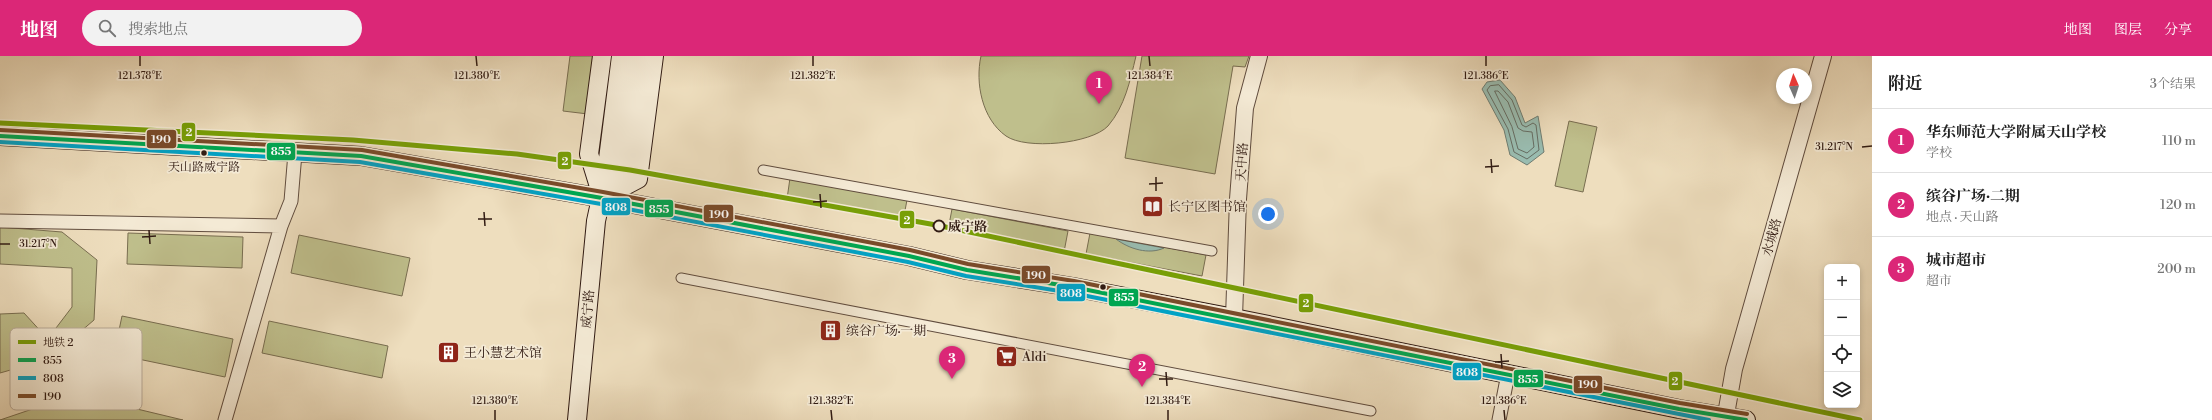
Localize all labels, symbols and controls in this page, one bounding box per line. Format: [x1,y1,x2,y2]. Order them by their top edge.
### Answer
search box [82,10,362,46]
icon: search [96,17,118,39]
text: 地图 [20,18,58,42]
text: 搜索地点 [128,20,188,39]
text: 地图 [2064,21,2092,39]
text: 图层 [2114,21,2142,39]
text: 分享 [2164,21,2192,39]
north arrow [1776,68,1812,104]
text: 121.378°E [118,70,162,82]
text: 121.380°E [454,70,500,82]
text: 121.382°E [791,70,836,82]
text: 121.384°E [1127,70,1173,82]
text: 121.386°E [1463,70,1509,82]
pin: 1 [1086,71,1112,104]
text: 附近 [1888,73,1922,95]
text: 3个结果 [2150,76,2196,92]
line badge: 2 [181,122,196,142]
text: 华东师范大学附属天山学校 [1926,123,2106,142]
text: 2 [186,126,193,140]
line badge: 190 [146,129,177,149]
text: 190 [151,133,171,147]
text: 1 [1898,133,1904,149]
text: 110 m [2162,133,2196,149]
text: 31.217°N [1815,141,1853,153]
line badge: 855 [266,142,296,161]
street label: 天中路 [1233,142,1251,182]
text: 855 [271,145,291,159]
text: 学校 [1926,145,1952,161]
marker: 天山路威宁路 [199,148,209,158]
line badge: 2 [557,151,572,170]
text: 2 [562,155,569,169]
place label: 天山路威宁路 [168,160,240,175]
text: 缤谷广场·二期 [1926,187,2020,206]
library icon: 长宁区图书馆 [1140,193,1166,219]
line badge: 808 [601,197,631,216]
text: 2 [1897,197,1905,213]
text: 120 m [2160,197,2196,213]
line badge: 855 [644,199,674,218]
place label: 长宁区图书馆 [1168,199,1246,215]
text: 808 [605,201,627,215]
text: 855 [649,203,669,217]
line badge: 190 [703,204,734,223]
your location [1258,204,1278,224]
text: 190 [709,208,729,222]
text: 地点 · 天山路 [1926,209,1999,225]
line badge: 2 [899,210,915,229]
text: 2 [904,214,911,228]
street label: 水城路 [1759,216,1785,258]
marker: 威宁路 [932,219,946,233]
place label: 威宁路 [948,219,987,235]
text: 31.217°N [19,238,57,250]
text: 城市超市 [1926,251,1986,270]
text: 3 [1897,261,1905,277]
text: 200 m [2157,261,2196,277]
map controls [1824,264,1860,408]
button: + [1824,264,1860,300]
line badge: 190 [1021,265,1051,284]
text: 190 [1026,269,1046,283]
text: 超市 [1926,273,1952,289]
unlabelled marker [1098,282,1108,292]
line badge: 808 [1056,283,1086,302]
text: 808 [1060,287,1082,301]
line badge: 855 [1108,288,1139,307]
street label: 威宁路 [578,289,598,329]
text: 855 [1114,291,1134,305]
line badge: 2 [1298,293,1314,313]
text: 2 [1303,297,1310,311]
button: − [1824,300,1860,336]
building icon: 缤谷广场·一期 [818,317,844,343]
place label: 缤谷广场·一期 [846,323,926,339]
legend [10,328,142,410]
text: 地铁 2 [43,336,74,350]
button: locate [1824,336,1860,372]
building icon: 王小慧艺术馆 [436,339,462,365]
supermarket icon: Aldi [994,343,1020,369]
place label: 王小慧艺术馆 [464,345,542,361]
pin: 3 [939,346,965,379]
place label: Aldi [1021,349,1046,365]
text: 855 [43,354,62,368]
pin: 2 [1129,354,1155,387]
line badge: 808 [1452,362,1482,381]
text: 808 [1456,366,1478,380]
line badge: 855 [1513,369,1544,388]
line badge: 2 [1668,371,1683,391]
text: 808 [43,372,64,386]
button: layers [1824,372,1860,408]
text: 855 [1518,373,1538,387]
line badge: 190 [1573,375,1603,394]
text: 2 [1672,375,1679,389]
text: 190 [1578,378,1598,392]
text: 190 [43,390,61,404]
text: 121.380°E [472,395,518,407]
text: 121.382°E [809,395,854,407]
text: 121.384°E [1145,395,1191,407]
text: 121.386°E [1481,395,1527,407]

